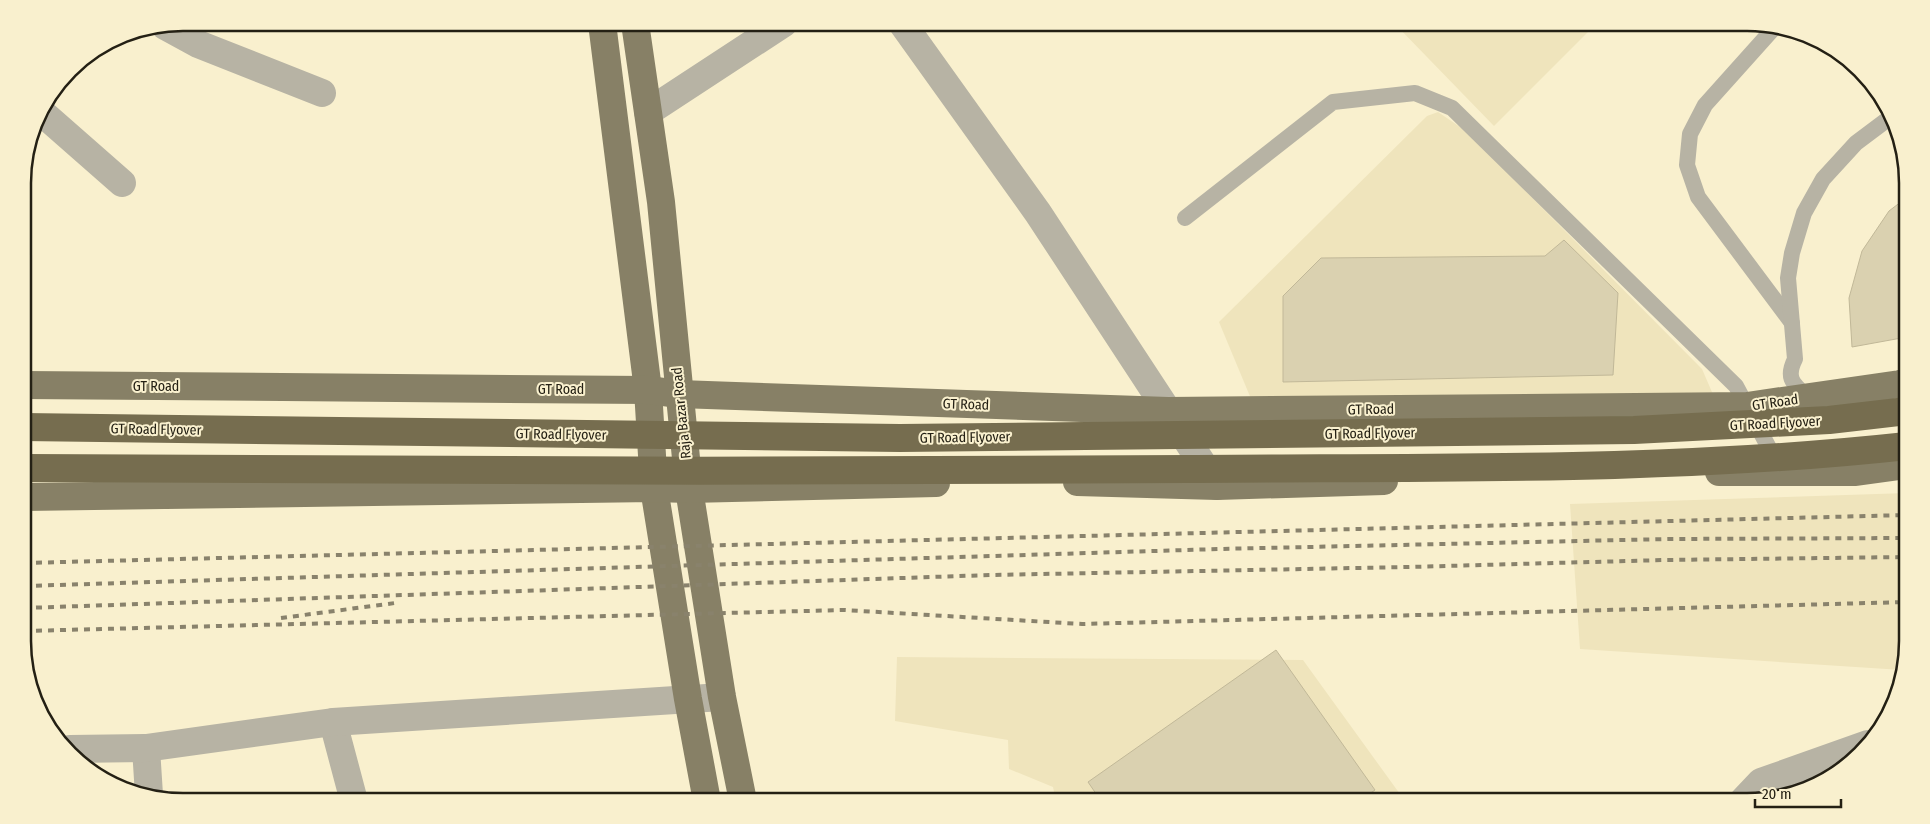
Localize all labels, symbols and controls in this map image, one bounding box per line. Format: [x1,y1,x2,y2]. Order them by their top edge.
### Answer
street label: Raja Bazar Road [668,366,695,459]
street label: GT Road [133,378,179,395]
street label: GT Road [538,381,584,398]
street label: GT Road [1751,391,1799,414]
street label: GT Road [942,395,990,414]
street label: GT Road [1348,401,1394,418]
street label: GT Road Flyover [1729,413,1821,434]
street label: GT Road Flyover [110,420,202,439]
street label: GT Road Flyover [1324,424,1416,443]
street label: GT Road Flyover [515,425,607,444]
street label: GT Road Flyover [919,428,1011,447]
scale bar [1755,776,1841,808]
text: 20 m [1762,785,1792,803]

